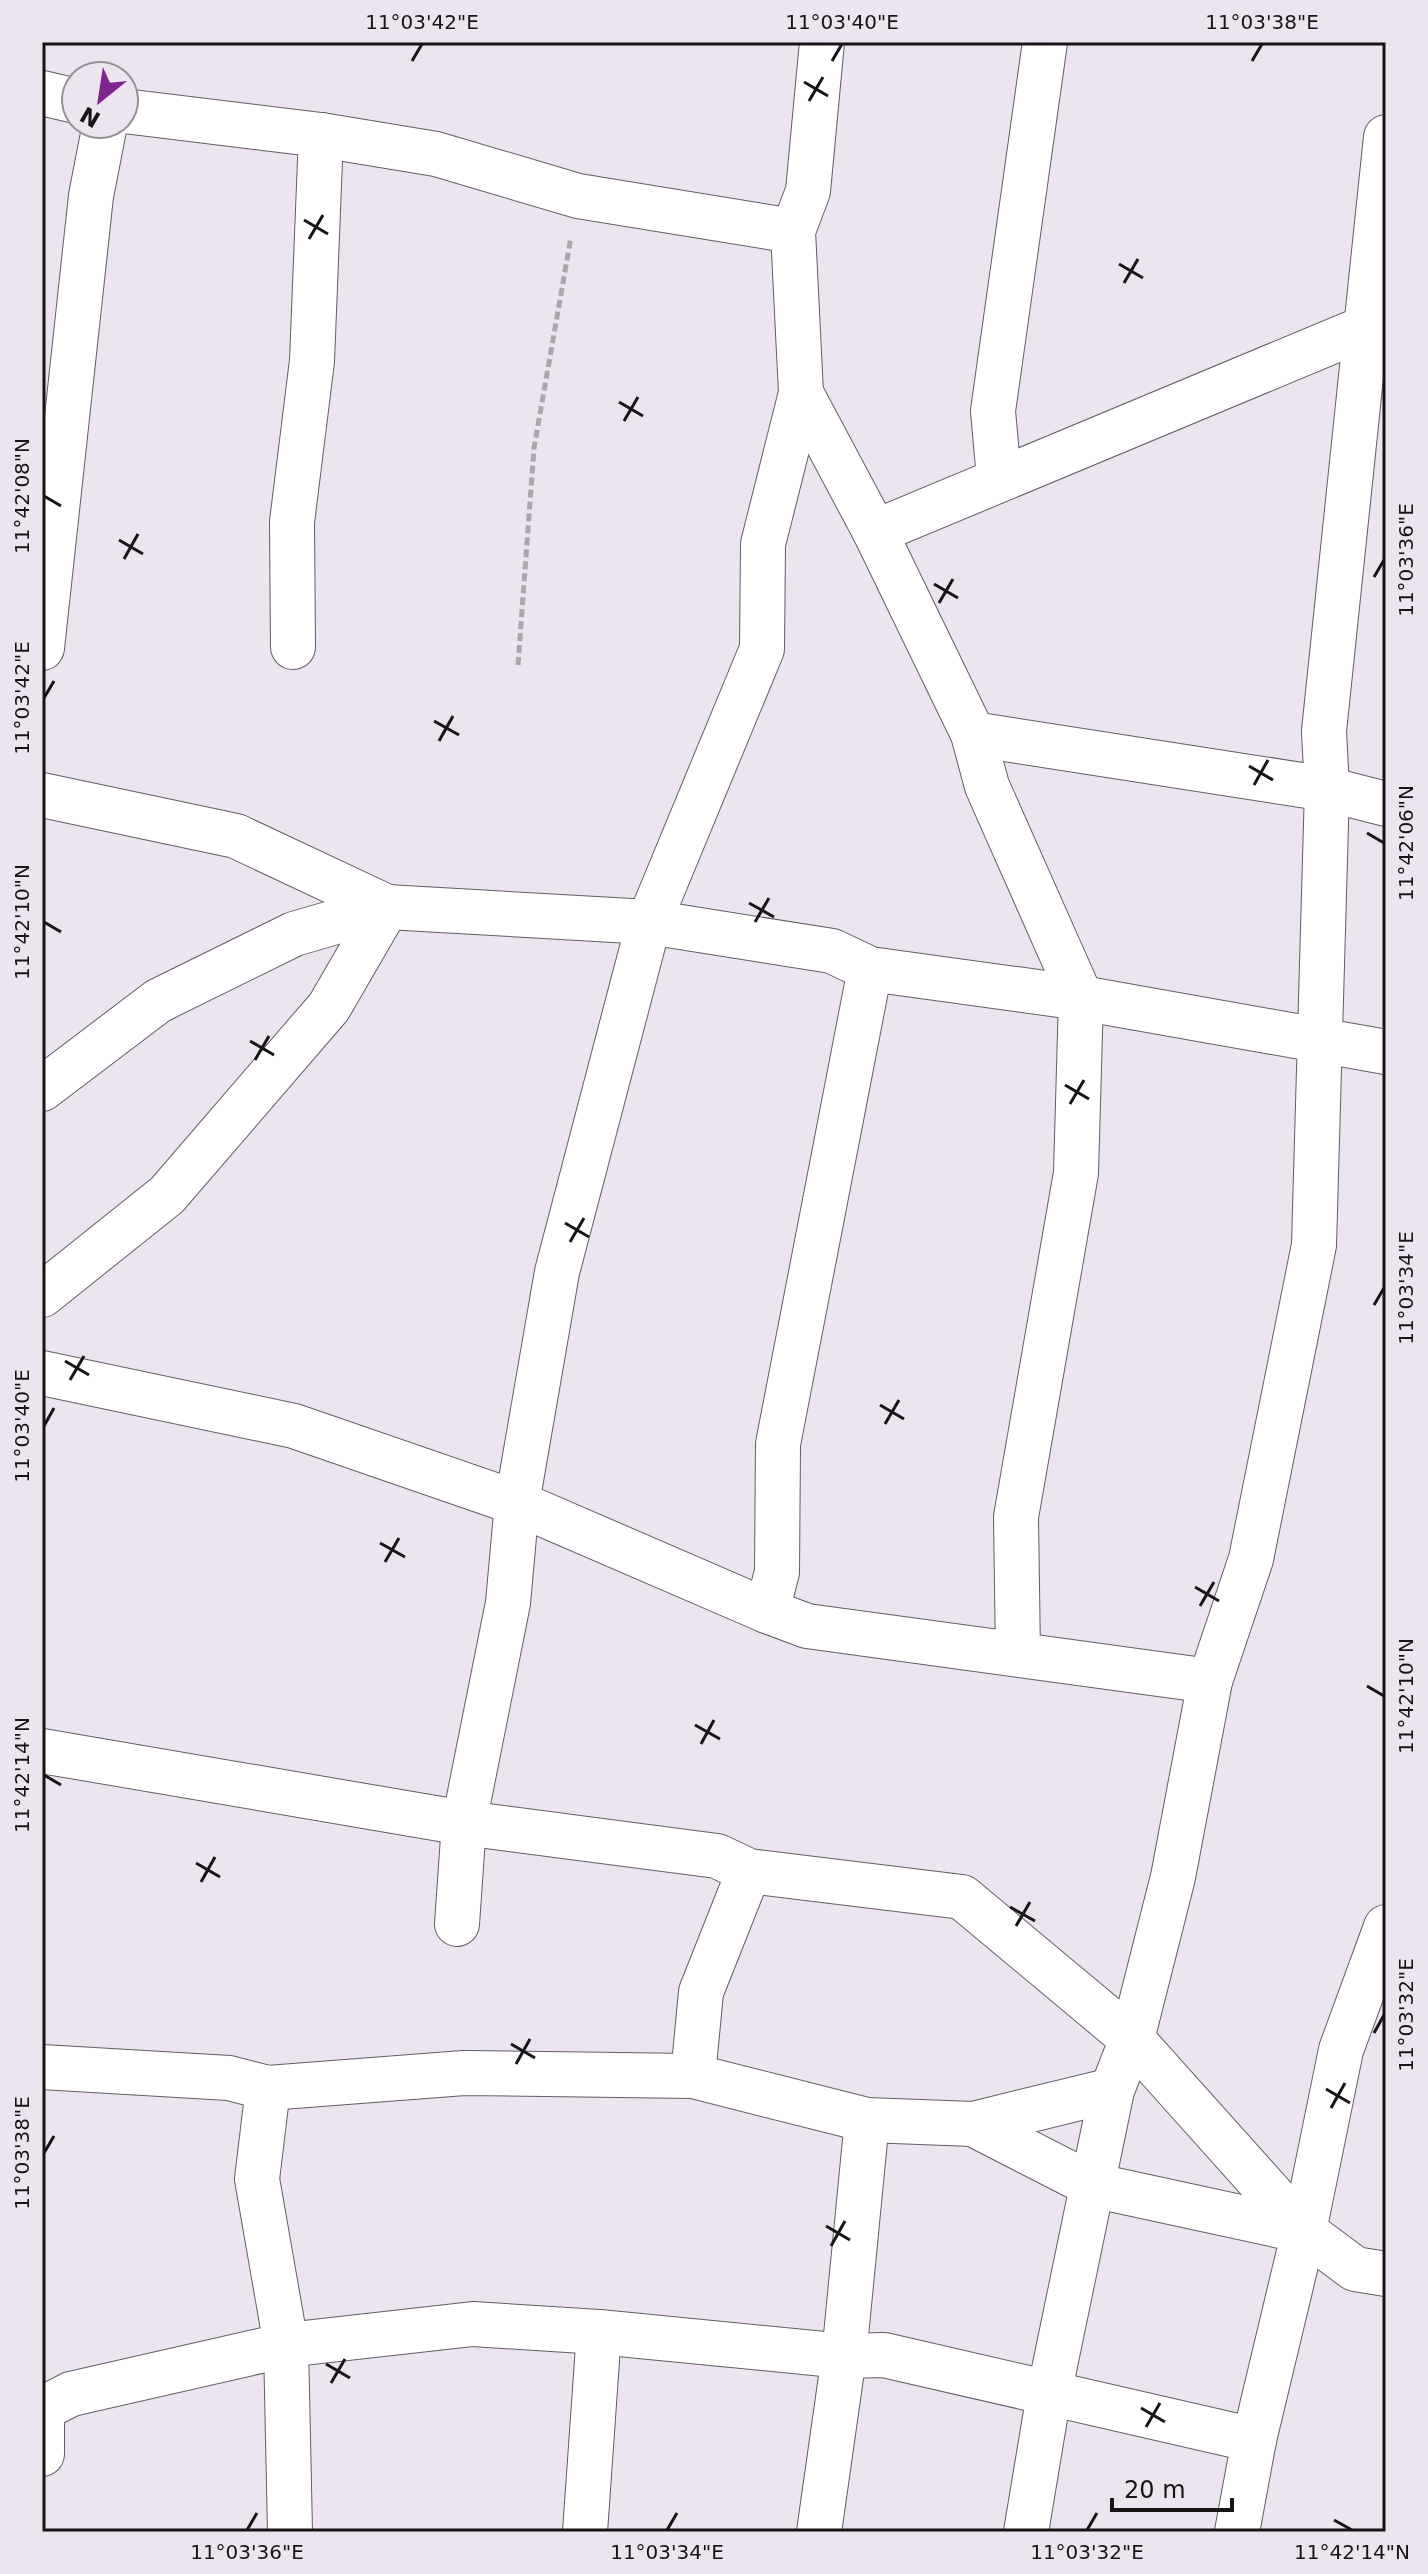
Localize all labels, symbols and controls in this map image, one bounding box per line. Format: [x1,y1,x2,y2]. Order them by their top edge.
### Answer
text: 11°03'42"E [365,10,479,34]
text: 11°03'40"E [785,10,899,34]
text: 11°03'38"E [1205,10,1319,34]
north arrow [60,60,140,140]
text: N [76,101,104,132]
text: 11°42'08"N [10,438,34,554]
text: 11°03'36"E [1394,503,1418,617]
text: 11°03'42"E [10,641,34,755]
text: 11°42'06"N [1394,785,1418,901]
text: 11°42'10"N [10,864,34,980]
text: 11°03'34"E [1394,1231,1418,1345]
text: 11°03'40"E [10,1369,34,1483]
text: 11°42'10"N [1394,1638,1418,1754]
text: 11°42'14"N [10,1717,34,1833]
text: 11°03'32"E [1394,1958,1418,2072]
text: 11°03'38"E [10,2096,34,2210]
scale bar [1112,2462,1232,2512]
text: 20 m [1124,2476,1186,2504]
text: 11°03'36"E [190,2540,304,2564]
text: 11°03'34"E [610,2540,724,2564]
text: 11°03'32"E [1030,2540,1144,2564]
text: 11°42'14"N [1294,2540,1410,2564]

